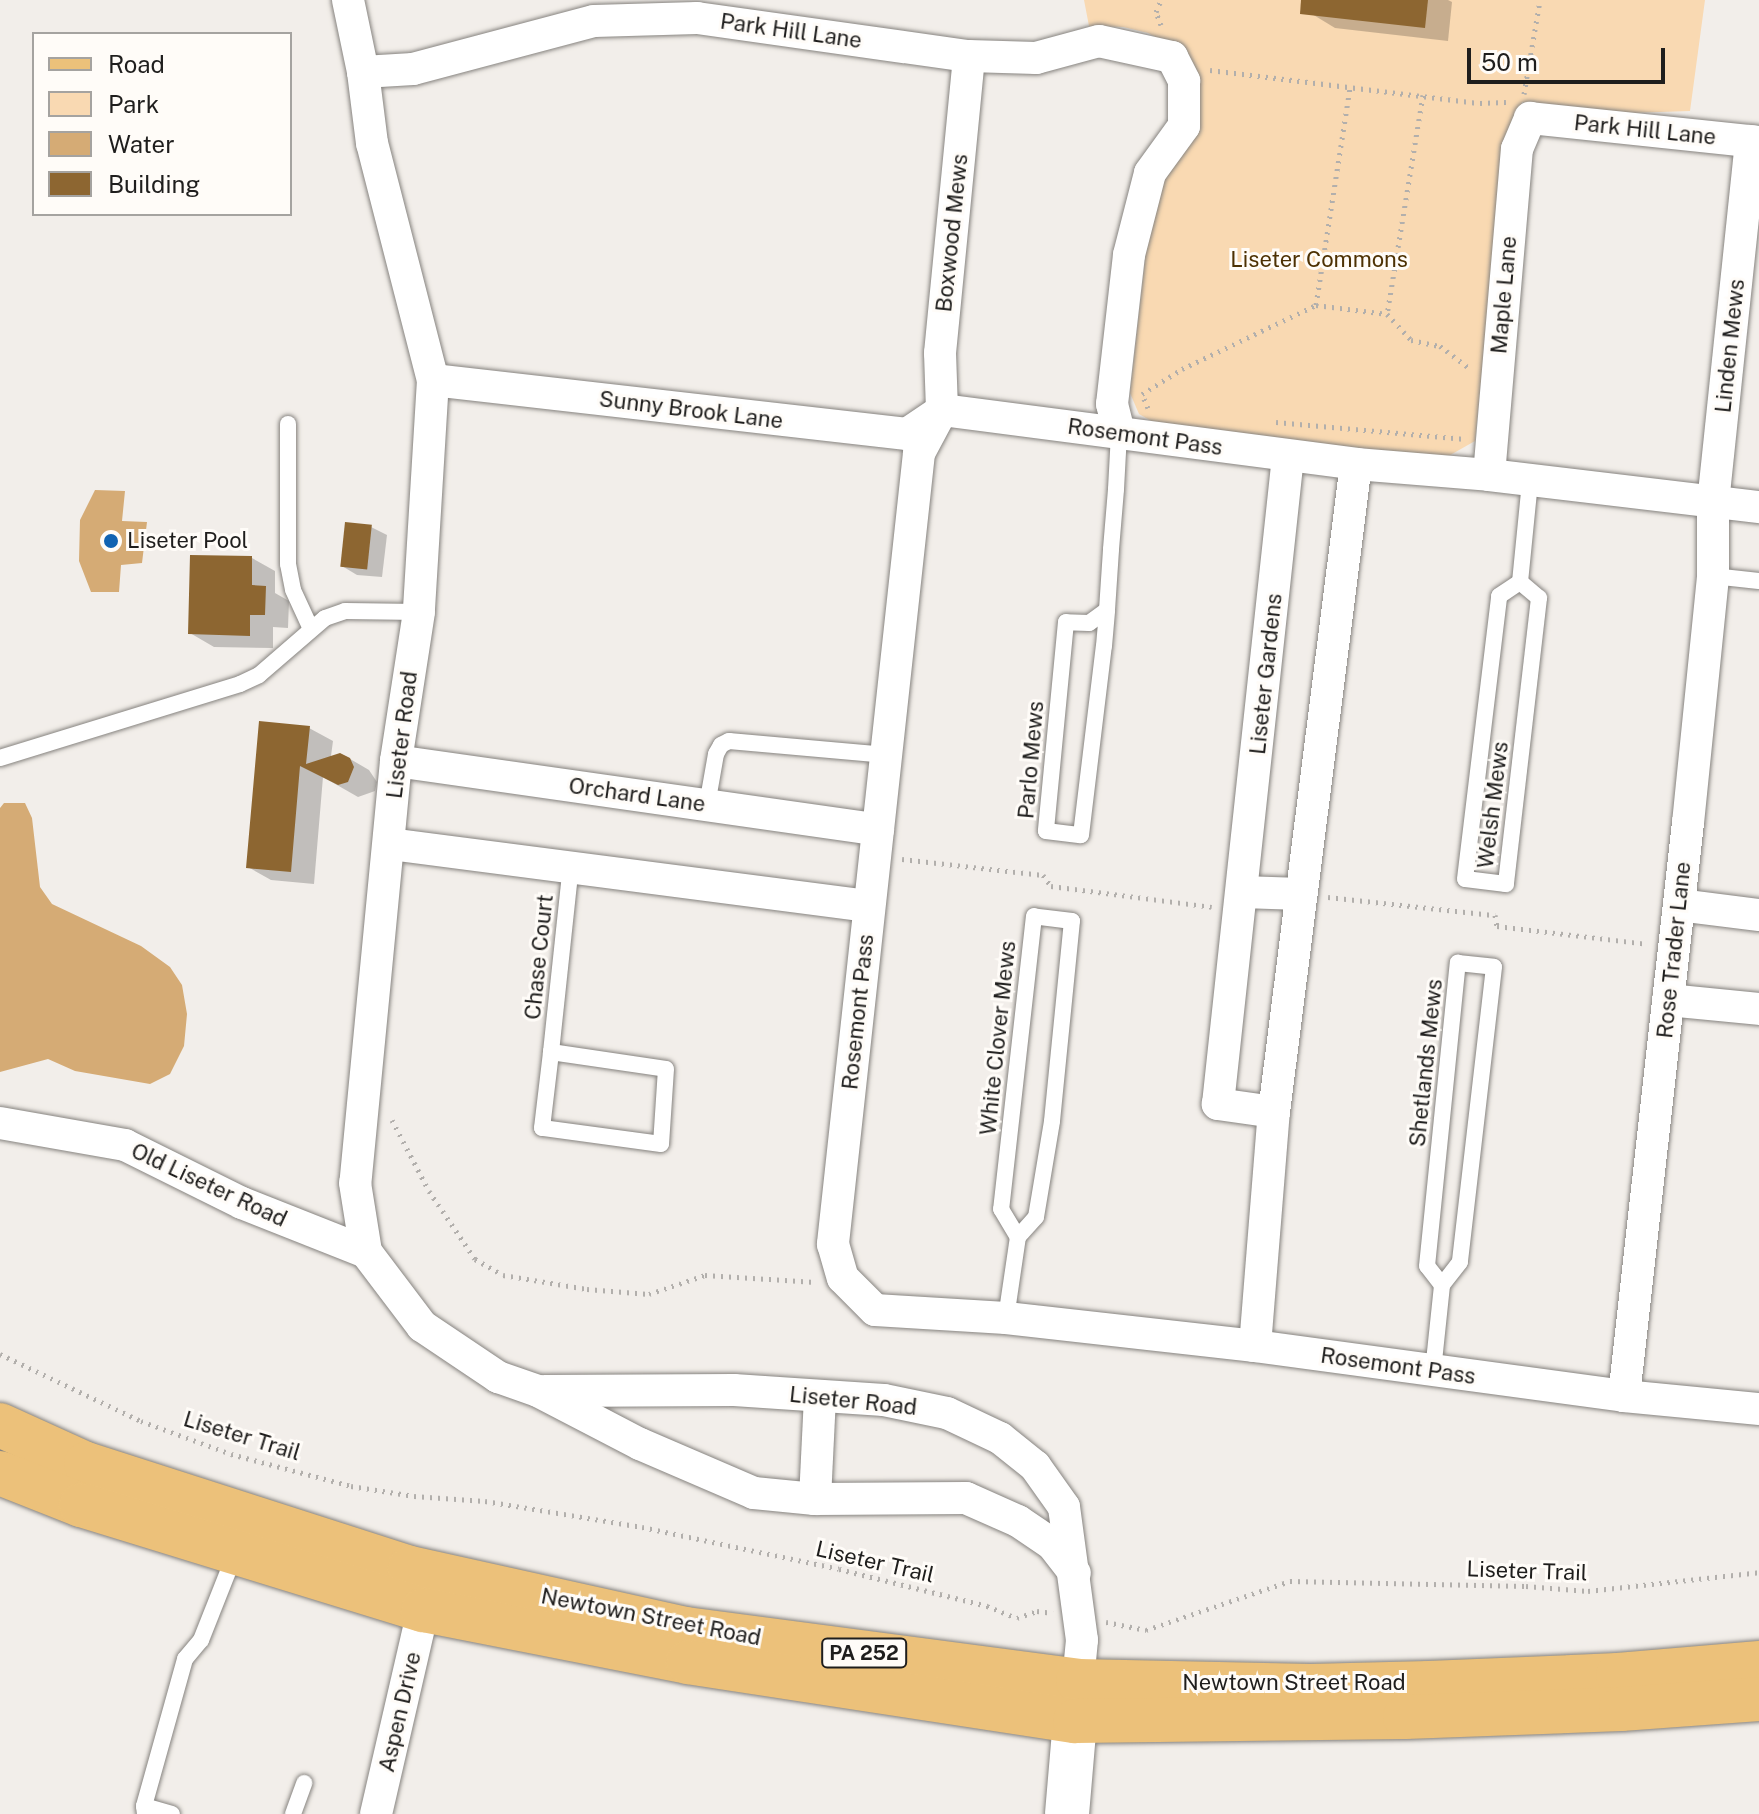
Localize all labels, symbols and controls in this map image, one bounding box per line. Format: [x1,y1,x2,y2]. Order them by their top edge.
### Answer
street label: Park Hill Lane [718,8,864,54]
legend [32,32,292,216]
scale bar [1471,32,1669,82]
text: 50 m [1481,48,1538,76]
text: Road [108,50,165,78]
text: Park [108,90,159,118]
street label: Park Hill Lane [1573,109,1717,151]
text: Water [108,130,175,158]
street label: Boxwood Mews [931,153,973,313]
text: Building [108,170,200,198]
street label: Maple Lane [1486,235,1522,355]
park label: Liseter Commons [1230,247,1408,273]
street label: Linden Mews [1710,278,1750,414]
street label: Sunny Brook Lane [597,386,785,434]
street label: Rosemont Pass [1066,413,1224,461]
place label: Liseter Pool [127,528,248,554]
marker: Liseter Pool [102,532,120,550]
street label: Liseter Gardens [1244,592,1288,756]
street label: Liseter Road [381,670,423,800]
street label: Parlo Mews [1013,700,1049,820]
street label: Welsh Mews [1472,740,1514,870]
street label: Orchard Lane [567,772,707,818]
street label: Rose Trader Lane [1652,860,1696,1040]
street label: Chase Court [519,893,559,1021]
street label: Rosemont Pass [837,933,879,1091]
street label: White Clover Mews [975,939,1021,1137]
street label: Shetlands Mews [1404,978,1448,1148]
street label: Old Liseter Road [127,1137,291,1233]
street label: Rosemont Pass [1319,1342,1477,1390]
street label: Liseter Road [788,1381,918,1421]
street label: Liseter Trail [180,1406,304,1466]
street label: Liseter Trail [813,1536,937,1588]
street label: Liseter Trail [1466,1556,1588,1586]
street label: Newtown Street Road [539,1583,763,1651]
road number: PA 252 [820,1637,908,1669]
street label: Aspen Drive [373,1649,427,1775]
street label: Newtown Street Road [1182,1670,1406,1696]

